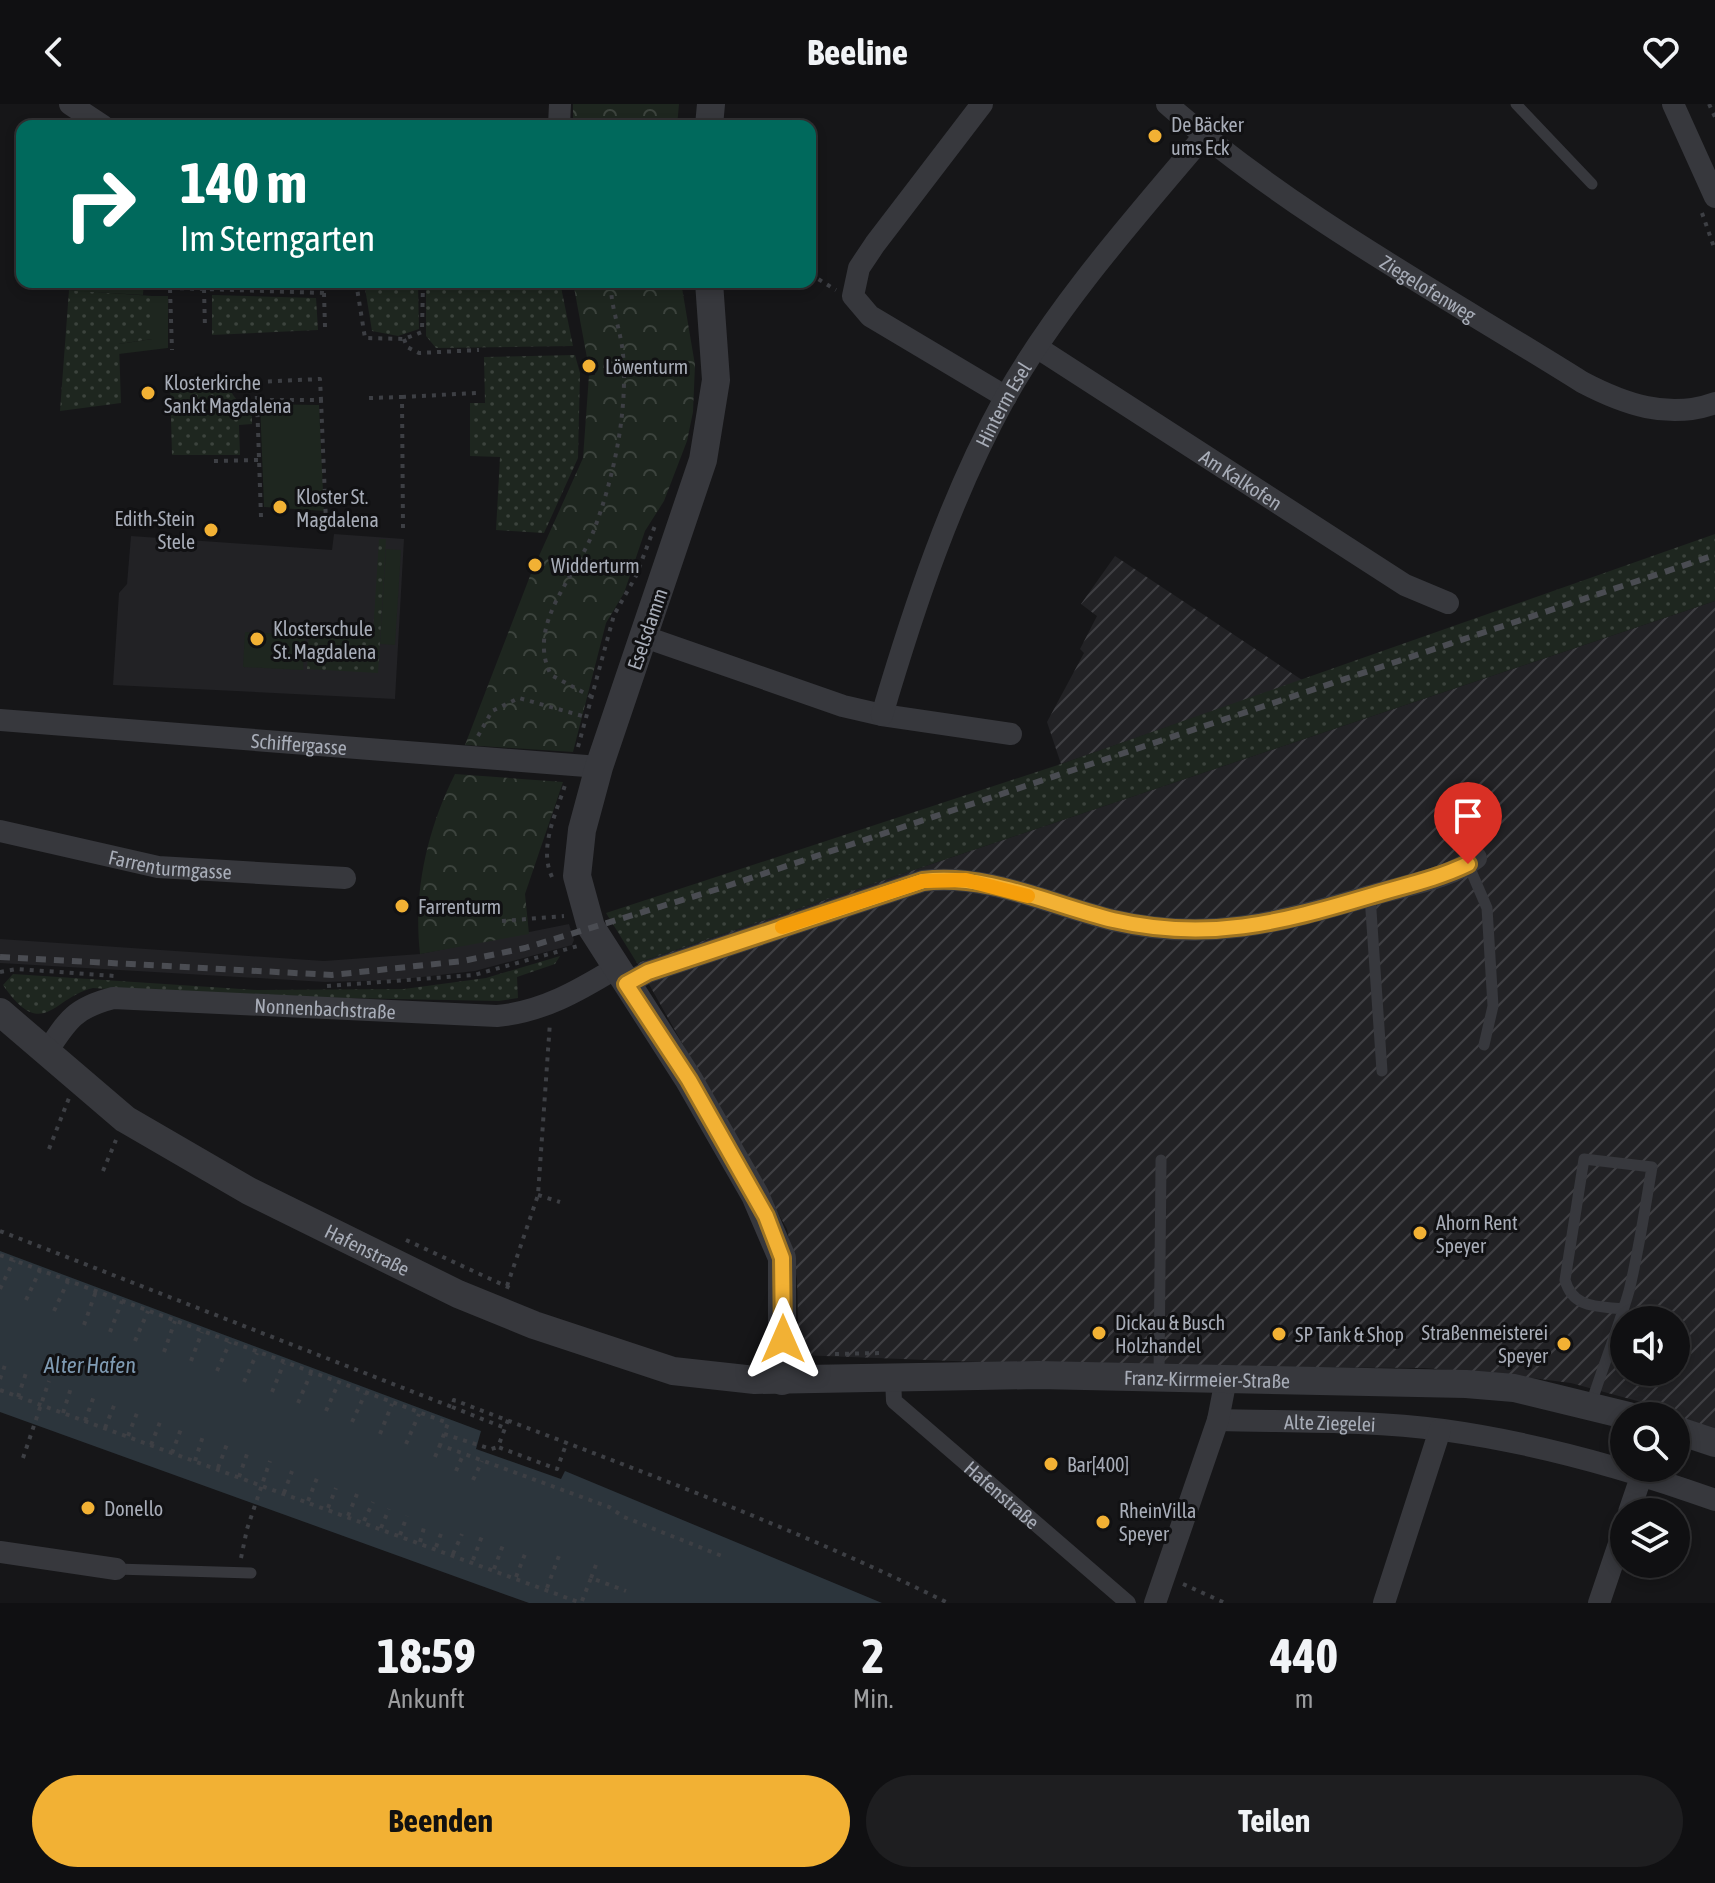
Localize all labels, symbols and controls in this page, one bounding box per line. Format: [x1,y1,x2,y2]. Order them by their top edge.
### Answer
icon: back [32,30,76,74]
icon: heart [1639,30,1683,74]
text: Beeline [807,31,908,73]
place label: De Bäcker ums Eck [1171,113,1245,159]
marker: De Bäcker ums Eck [1146,127,1164,145]
text: 140 m [180,151,307,215]
icon: right [48,152,152,256]
text: Im Sterngarten [180,217,375,259]
street label: Ziegelofenweg [1376,250,1481,326]
place label: Löwenturm [605,355,688,378]
marker: Löwenturm [580,357,598,375]
street label: Hinterm Esel [970,357,1036,451]
place label: Klosterkirche Sankt Magdalena [164,371,292,417]
marker: Klosterkirche Sankt Magdalena [139,384,157,402]
street label: Am Kalkofen [1196,444,1287,514]
place label: Kloster St. Magdalena [296,485,379,531]
marker: Kloster St. Magdalena [271,498,289,516]
place label: Edith-Stein Stele [115,507,195,553]
marker: Edith-Stein Stele [202,521,220,539]
place label: Widderturm [551,554,640,577]
marker: Widderturm [526,556,544,574]
street label: Eselsdamm [622,585,672,673]
place label: Klosterschule St. Magdalena [273,617,376,663]
marker: Klosterschule St. Magdalena [248,630,266,648]
street label: Schiffergasse [250,728,348,759]
pin [1434,782,1502,864]
icon: arrive [1446,794,1490,838]
street label: Farrenturmgasse [107,845,233,883]
place label: Farrenturm [418,895,501,918]
marker: Farrenturm [393,897,411,915]
street label: Nonnenbachstraße [254,993,396,1023]
place label: Ahorn Rent Speyer [1436,1211,1518,1257]
street label: Hafenstraße [321,1219,414,1280]
marker: Ahorn Rent Speyer [1411,1224,1429,1242]
position arrow [741,1297,825,1381]
map controls [1610,1306,1690,1578]
button: sound [1610,1306,1690,1386]
place label: Dickau & Busch Holzhandel [1115,1311,1225,1357]
place label: Straßenmeisterei Speyer [1422,1321,1549,1367]
place label: SP Tank & Shop [1295,1323,1404,1346]
marker: Dickau & Busch Holzhandel [1090,1324,1108,1342]
marker: SP Tank & Shop [1270,1325,1288,1343]
marker: Straßenmeisterei Speyer [1555,1335,1573,1353]
water label: Alter Hafen [43,1352,136,1378]
street label: Franz-Kirrmeier-Straße [1124,1365,1290,1392]
button: search [1610,1402,1690,1482]
street label: Alte Ziegelei [1284,1410,1376,1435]
place label: Bar[400] [1067,1453,1129,1476]
marker: Bar[400] [1042,1455,1060,1473]
street label: Hafenstraße [960,1456,1044,1533]
place label: Donello [104,1497,163,1520]
button: layers [1610,1498,1690,1578]
marker: Donello [79,1499,97,1517]
place label: RheinVilla Speyer [1119,1499,1196,1545]
marker: RheinVilla Speyer [1094,1513,1112,1531]
text: 18:59 [377,1628,476,1683]
text: 2 [862,1628,884,1683]
text: 440 [1270,1628,1338,1683]
text: Ankunft [388,1684,465,1714]
text: Min. [853,1684,893,1714]
text: m [1295,1684,1314,1714]
button: Beenden [32,1775,850,1867]
button: Teilen [866,1775,1683,1867]

